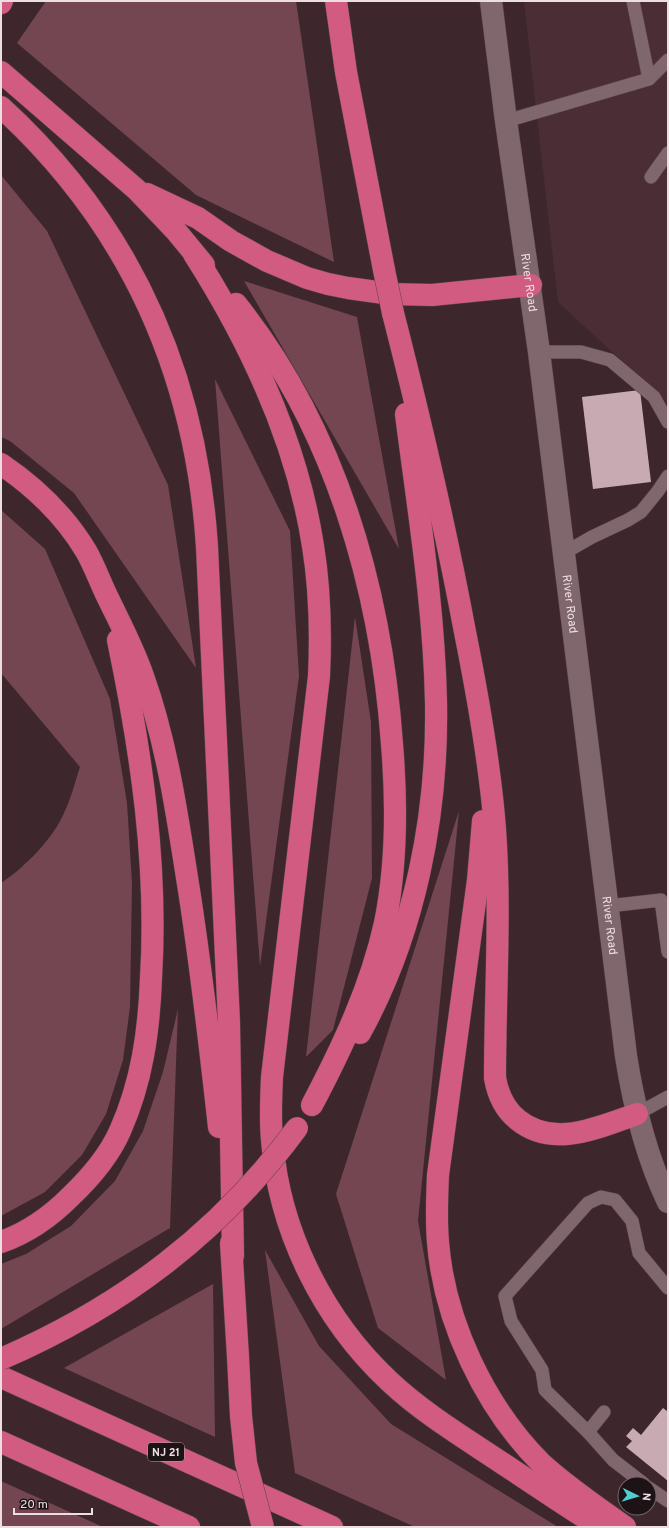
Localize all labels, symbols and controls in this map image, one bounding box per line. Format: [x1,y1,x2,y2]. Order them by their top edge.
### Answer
street label: River Road [516,252,540,313]
street label: River Road [558,574,581,634]
street label: River Road [597,895,620,956]
road number: NJ 21 [148,1443,184,1461]
north arrow [617,1476,657,1516]
scale bar [14,1490,92,1516]
text: N [639,1492,653,1501]
text: 20 m [20,1497,48,1513]

